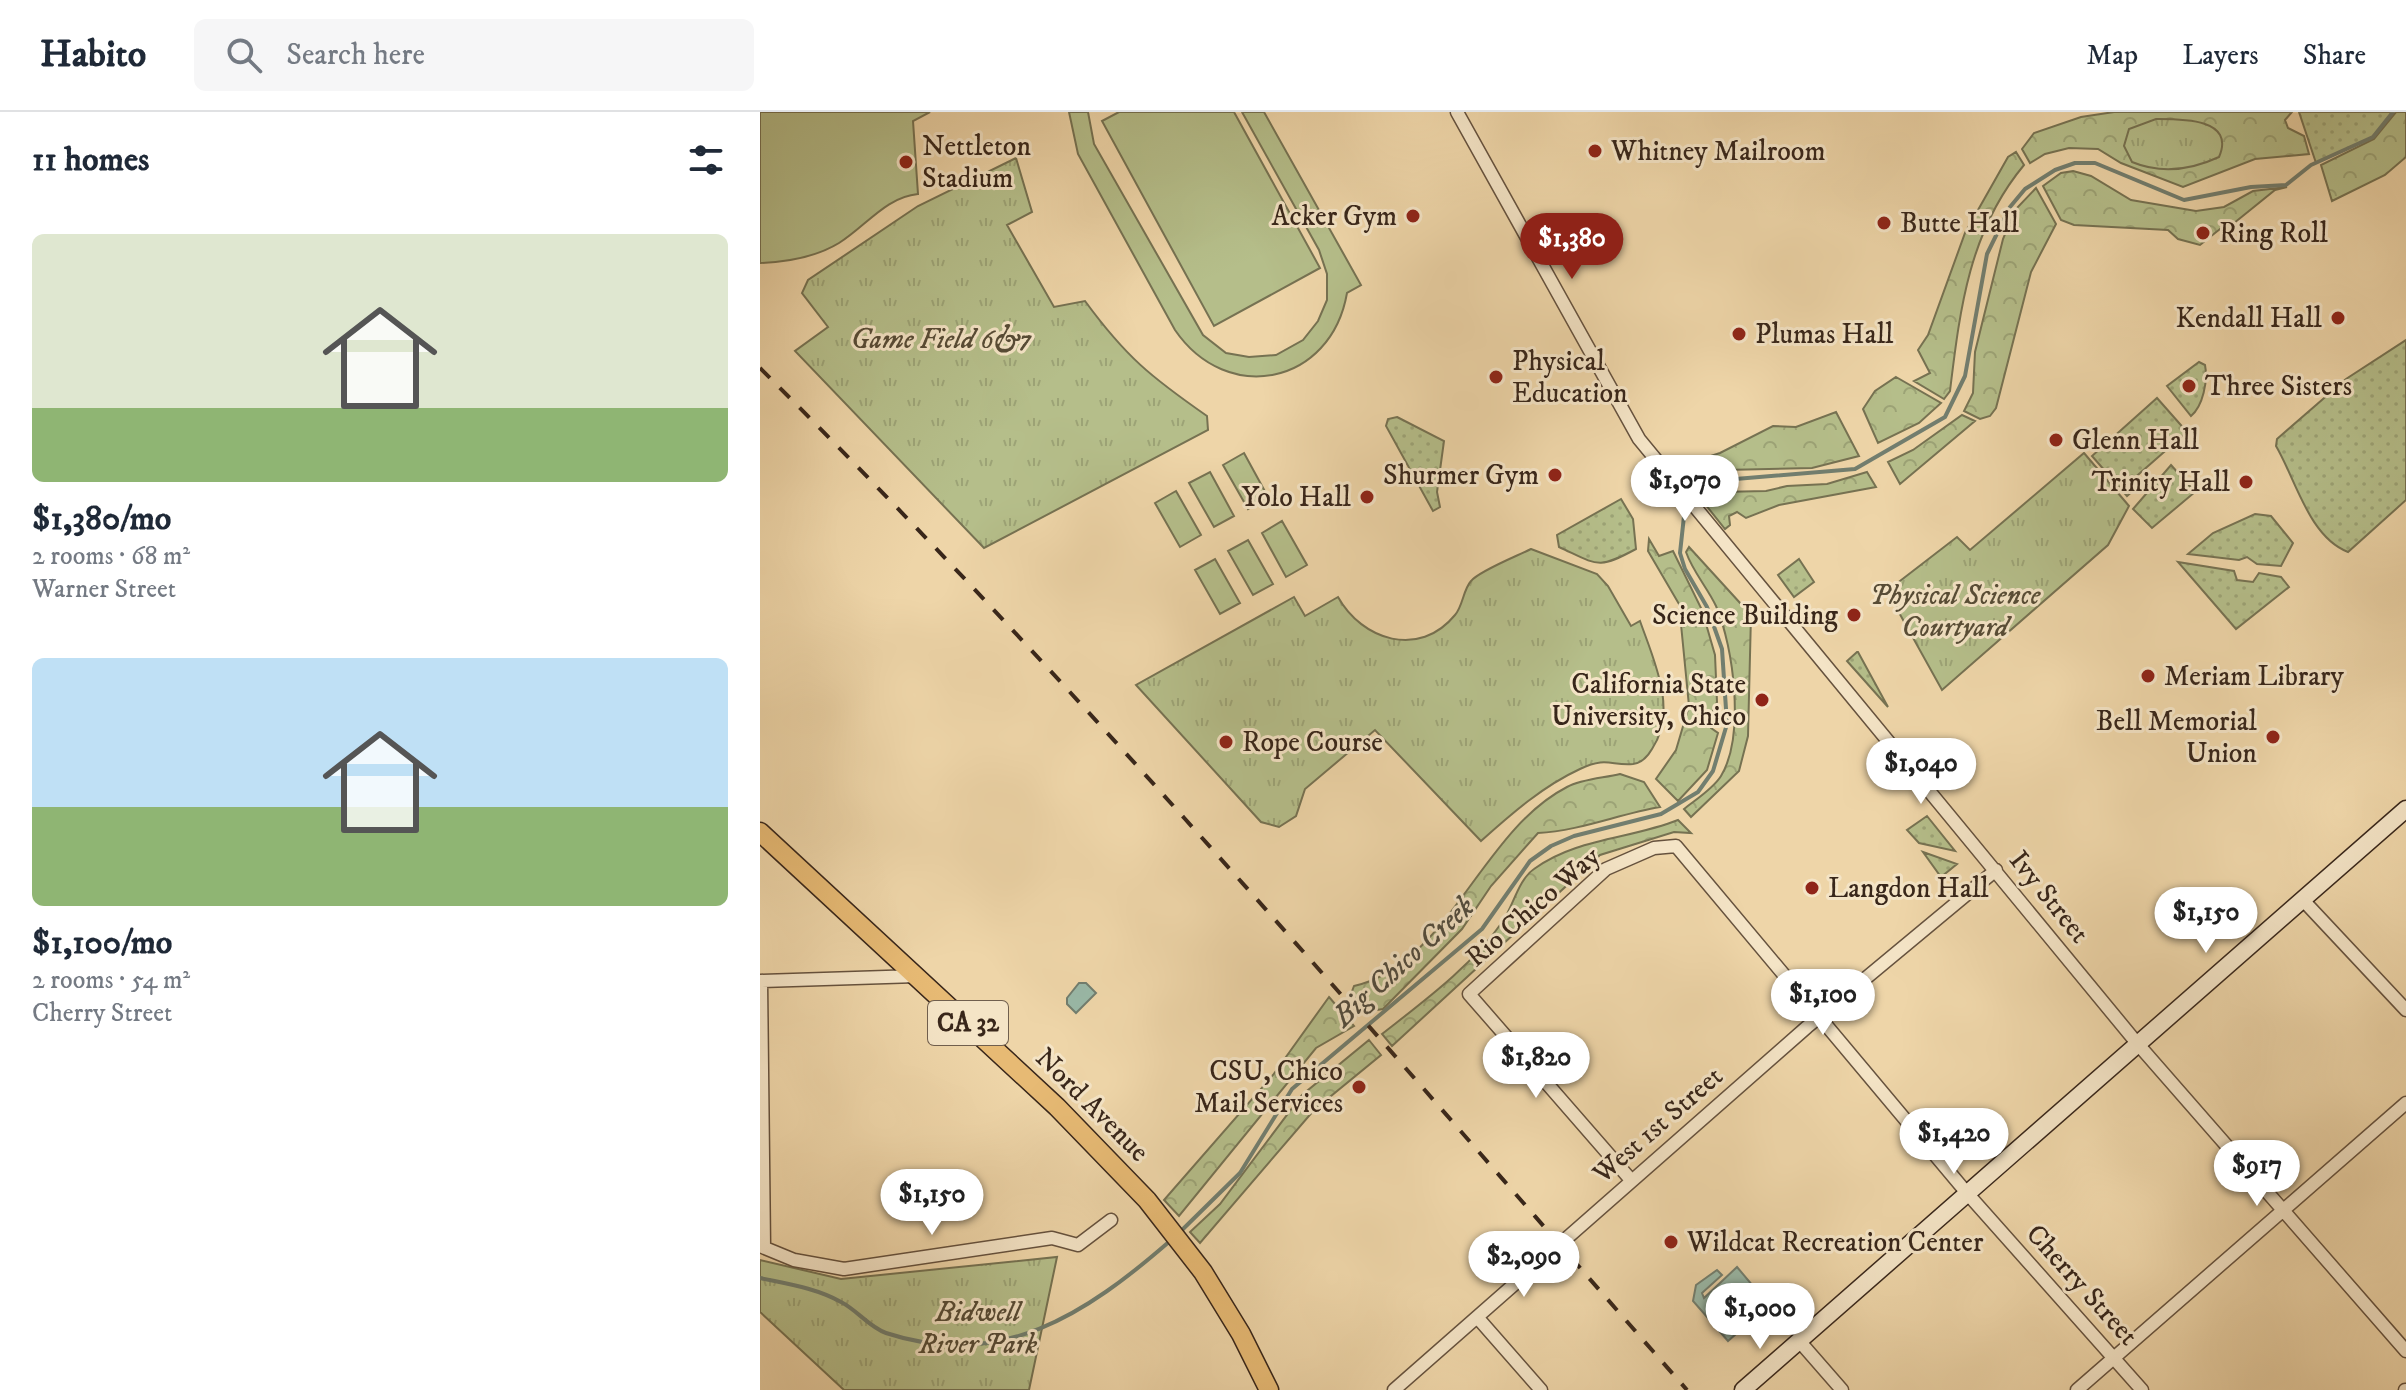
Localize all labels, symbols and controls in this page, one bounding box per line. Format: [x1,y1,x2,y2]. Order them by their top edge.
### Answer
search box [194,19,754,91]
text: Habito [40,31,146,79]
icon: search [222,33,266,77]
text: Search here [286,37,425,74]
text: Map [2087,38,2138,73]
text: Layers [2182,38,2259,73]
text: Share [2303,38,2366,73]
place label: Nettleton Stadium [922,129,1031,196]
place label: Whitney Mailroom [1610,134,1825,169]
icon: filters [684,138,728,182]
text: 11 homes [32,139,149,181]
marker: Whitney Mailroom [1586,142,1604,160]
marker: Nettleton Stadium [897,153,915,171]
place label: Acker Gym [1272,199,1397,234]
place label: Butte Hall [1900,206,2020,241]
marker: Acker Gym [1404,207,1422,225]
pin: $1,380 [1507,213,1637,281]
marker: Butte Hall [1875,214,1893,232]
place label: Ring Roll [2219,216,2329,251]
text: $1,380 [1538,222,1606,255]
marker: Ring Roll [2194,224,2212,242]
icon: home [308,286,452,430]
place label: Kendall Hall [2176,301,2323,336]
marker: Kendall Hall [2329,309,2347,327]
place label: Plumas Hall [1755,317,1894,352]
park label: Game Field 6&7 [851,322,1032,357]
marker: Plumas Hall [1730,325,1748,343]
place label: Physical Education [1512,344,1628,411]
marker: Physical Education [1487,368,1505,386]
place label: Three Sisters [2205,369,2352,404]
marker: Three Sisters [2180,377,2198,395]
place label: Glenn Hall [2072,423,2200,458]
marker: Glenn Hall [2047,431,2065,449]
pin: $1,070 [1620,455,1750,523]
place label: Shurmer Gym [1383,458,1539,493]
text: $1,070 [1649,464,1721,497]
place label: Trinity Hall [2092,465,2231,500]
marker: Shurmer Gym [1546,466,1564,484]
marker: Trinity Hall [2237,473,2255,491]
place label: Yolo Hall [1241,480,1352,515]
marker: Yolo Hall [1358,488,1376,506]
text: $1,380/mo [32,498,171,540]
text: 2 rooms · 68 m² [32,540,190,573]
text: Warner Street [32,573,176,606]
park label: Physical Science Courtyard [1870,578,2042,645]
place label: Science Building [1652,598,1838,633]
marker: Science Building [1845,606,1863,624]
place label: Meriam Library [2164,659,2344,694]
place label: California State University, Chico [1551,667,1746,734]
marker: Meriam Library [2139,667,2157,685]
marker: California State University, Chico [1753,691,1771,709]
place label: Bell Memorial Union [2096,704,2258,771]
icon: home [308,710,452,854]
place label: Rope Course [1242,725,1383,760]
marker: Bell Memorial Union [2264,728,2282,746]
marker: Rope Course [1217,733,1235,751]
pin: $1,040 [1856,738,1986,806]
text: $1,040 [1884,747,1958,780]
street label: Rio Chico Way [1459,839,1608,975]
street label: Ivy Street [2001,844,2097,950]
place label: Langdon Hall [1828,871,1989,906]
marker: Langdon Hall [1803,879,1821,897]
pin: $1,150 [2141,887,2271,955]
water label: Big Chico Creek [1325,888,1483,1036]
text: $1,150 [2172,896,2240,929]
text: $1,100/mo [32,922,172,964]
text: 2 rooms · 54 m² [32,964,190,997]
pin: $1,100 [1758,969,1888,1037]
text: $1,100 [1789,978,1857,1011]
text: Cherry Street [32,997,172,1030]
road number: CA 32 [928,1001,1008,1045]
pin: $1,820 [1471,1032,1601,1100]
street label: Nord Avenue [1028,1041,1156,1169]
text: $1,820 [1501,1041,1571,1074]
place label: CSU, Chico Mail Services [1194,1054,1343,1121]
street label: West 1st Street [1585,1059,1730,1192]
marker: CSU, Chico Mail Services [1350,1078,1368,1096]
pin: $1,420 [1889,1108,2019,1176]
text: $1,420 [1918,1117,1990,1150]
pin: $917 [2210,1140,2304,1208]
text: $917 [2232,1149,2282,1182]
pin: $1,150 [867,1169,997,1237]
text: $1,150 [898,1178,966,1211]
street label: Cherry Street [2018,1217,2146,1353]
place label: Wildcat Recreation Center [1686,1225,1984,1260]
pin: $2,090 [1459,1231,1589,1299]
marker: Wildcat Recreation Center [1662,1233,1680,1251]
text: $2,090 [1486,1240,1562,1273]
pin: $1,000 [1695,1283,1825,1351]
text: $1,000 [1724,1292,1796,1325]
park label: Bidwell River Park [918,1295,1038,1362]

